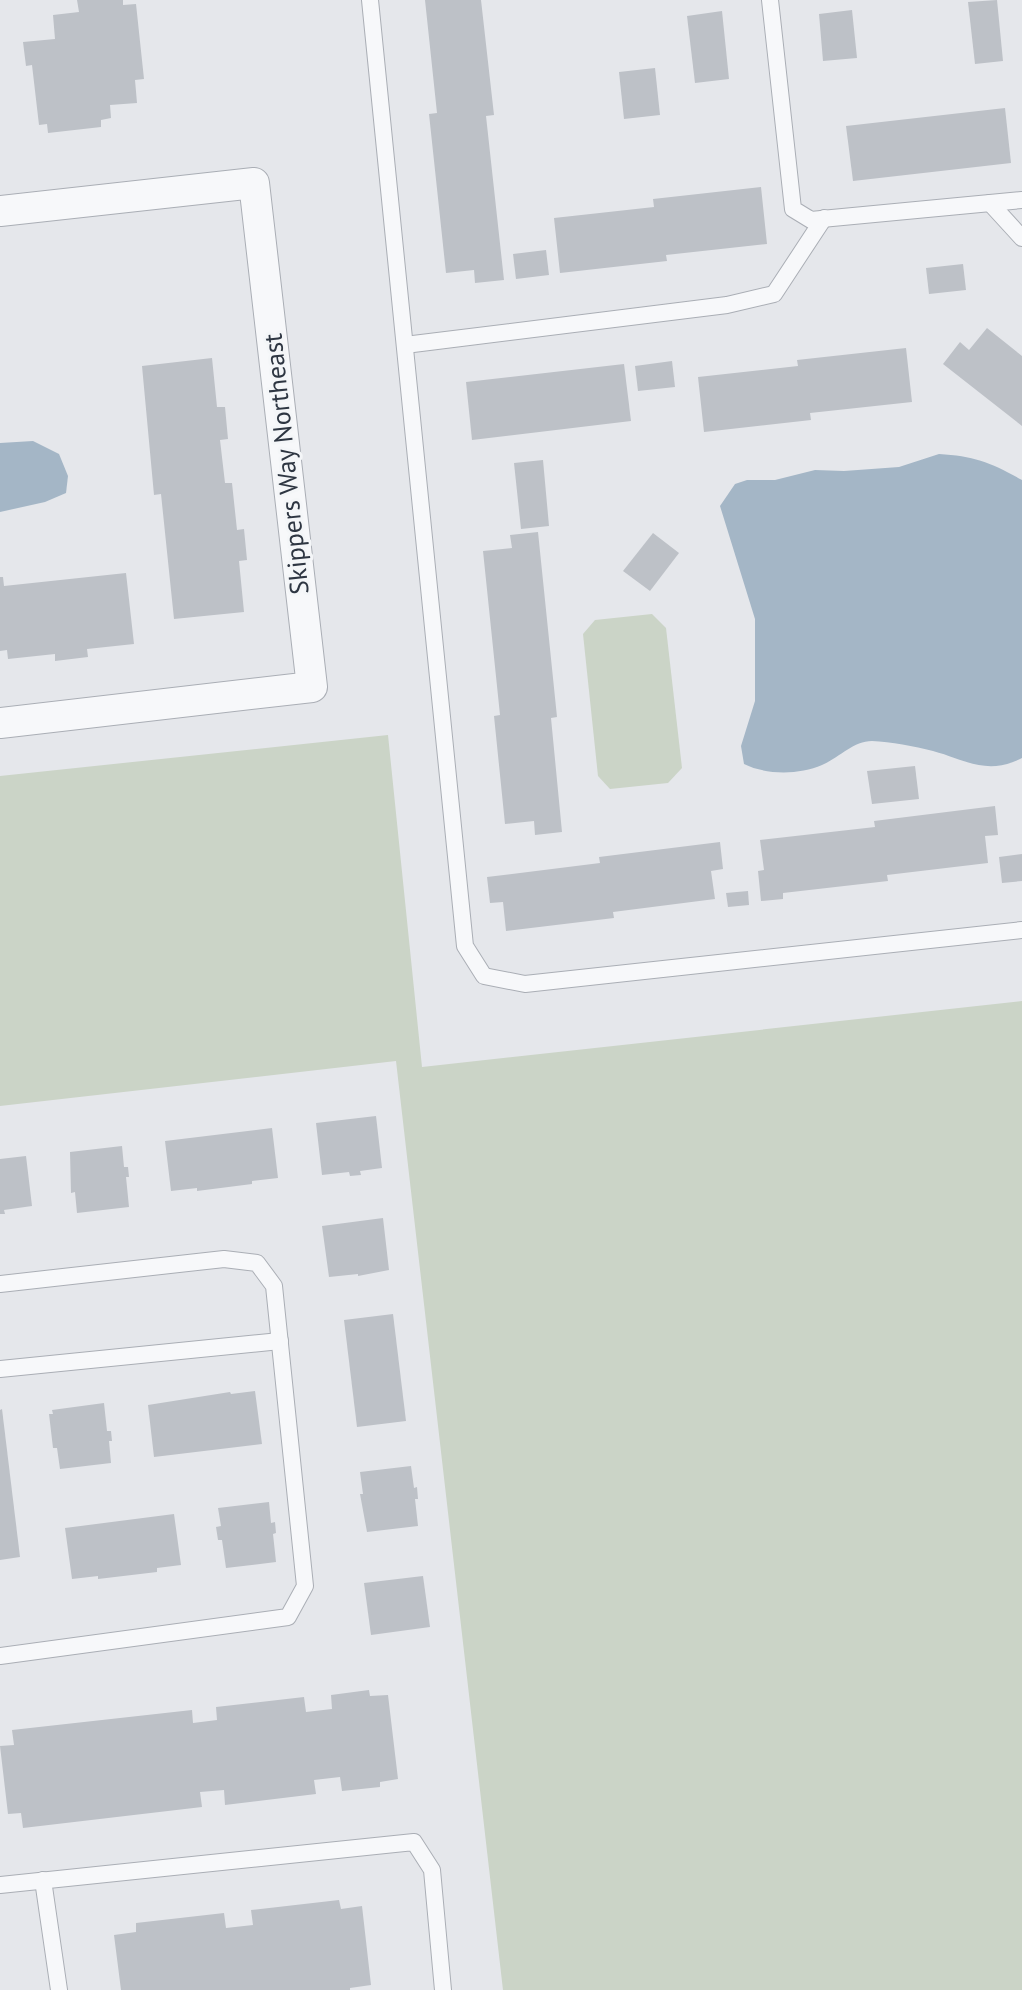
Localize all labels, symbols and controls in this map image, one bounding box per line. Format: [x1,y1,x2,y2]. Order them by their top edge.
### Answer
street label: Skippers Way Northeast [255,332,316,596]

